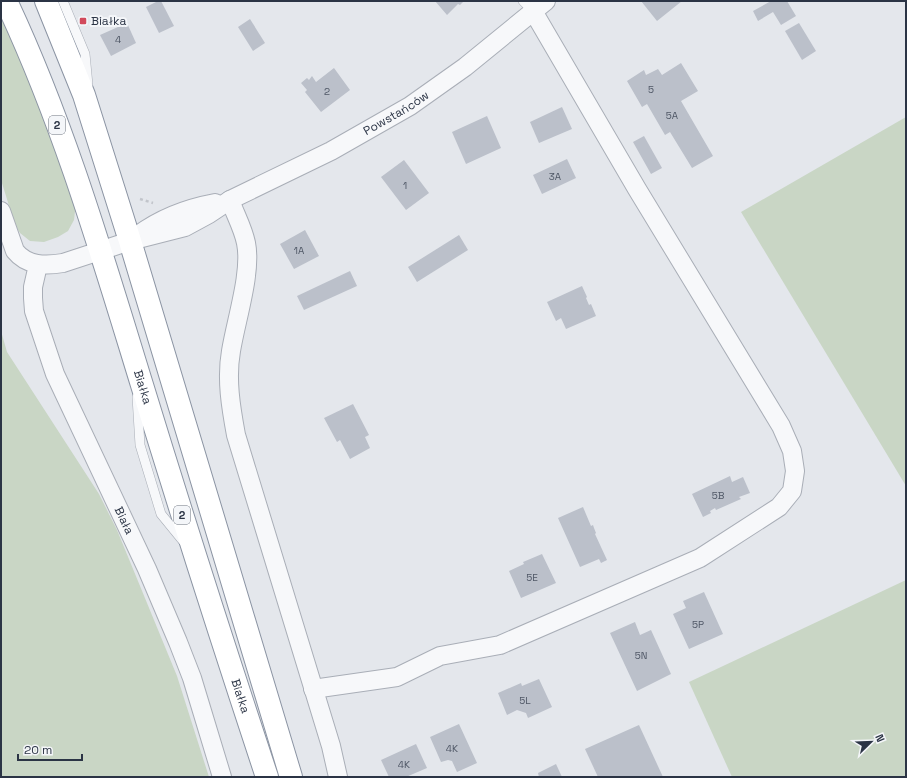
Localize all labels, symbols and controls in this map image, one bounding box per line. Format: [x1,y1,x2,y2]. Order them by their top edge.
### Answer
place label: Białka [91,13,126,29]
marker: Białka [78,16,88,26]
house number: 4 [115,33,121,46]
house number: 5 [648,83,654,96]
house number: 2 [324,85,330,98]
street label: Powstańców [360,87,432,139]
house number: 5A [666,109,679,122]
road number: 2 [49,116,65,134]
house number: 3A [549,170,562,183]
house number: 1 [403,179,407,192]
house number: 1A [294,244,305,257]
street label: Białka [130,368,156,406]
house number: 5B [712,489,725,502]
street label: Biała [111,504,138,537]
road number: 2 [174,506,190,524]
house number: 5E [526,571,538,584]
house number: 5P [692,618,704,631]
house number: 5N [635,649,647,662]
street label: Białka [227,677,254,716]
house number: 5L [519,694,531,707]
north arrow [851,722,891,762]
text: N [872,732,888,744]
scale bar [18,736,82,762]
text: 20 m [24,742,52,758]
house number: 4K [446,742,458,755]
house number: 4K [398,758,410,771]

